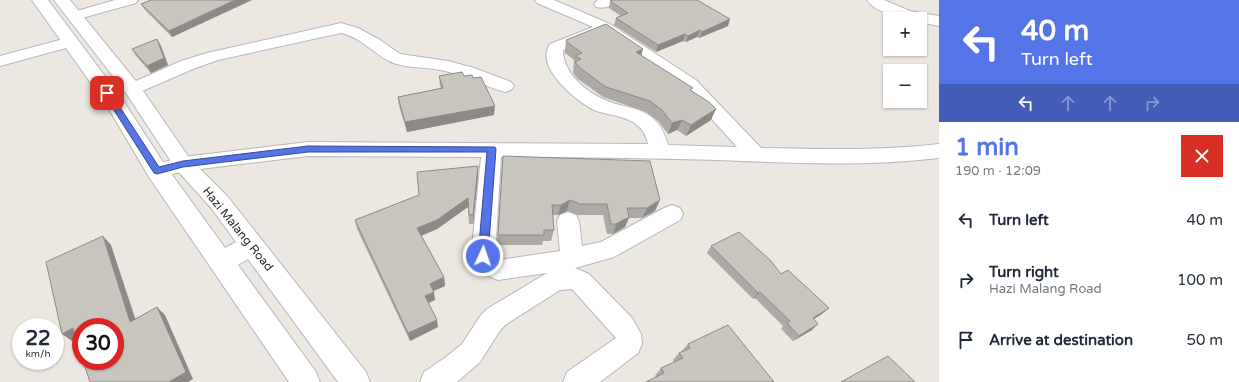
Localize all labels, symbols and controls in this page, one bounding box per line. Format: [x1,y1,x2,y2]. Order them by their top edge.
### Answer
map controls [883,12,927,108]
button: + [883,12,927,56]
text: 40 m [1021,14,1089,48]
icon: left [955,16,1007,68]
text: Turn left [1021,48,1093,70]
button: − [883,64,927,108]
pin [90,76,124,110]
icon: arrive [96,82,118,104]
icon: left [1015,92,1037,114]
icon: ahead [1057,92,1079,114]
icon: ahead [1099,92,1121,114]
icon: right [1141,92,1163,114]
text: 1 min [955,133,1019,162]
button: close [1181,135,1223,177]
text: 190 m · 12:09 [955,163,1041,179]
street label: Hazi Malang Road [200,184,276,274]
icon: left [955,209,977,231]
text: Turn left [989,211,1049,229]
text: 40 m [1186,211,1223,229]
position arrow [462,235,504,277]
text: Turn right [989,263,1059,281]
icon: right [955,269,977,291]
text: 100 m [1177,271,1223,289]
text: Hazi Malang Road [989,281,1102,297]
speed limit sign: 30 [72,318,124,370]
text: 22 [25,327,51,351]
icon: arrive [955,329,977,351]
text: Arrive at destination [989,331,1133,349]
text: 50 m [1186,331,1223,349]
text: km/h [25,348,51,360]

